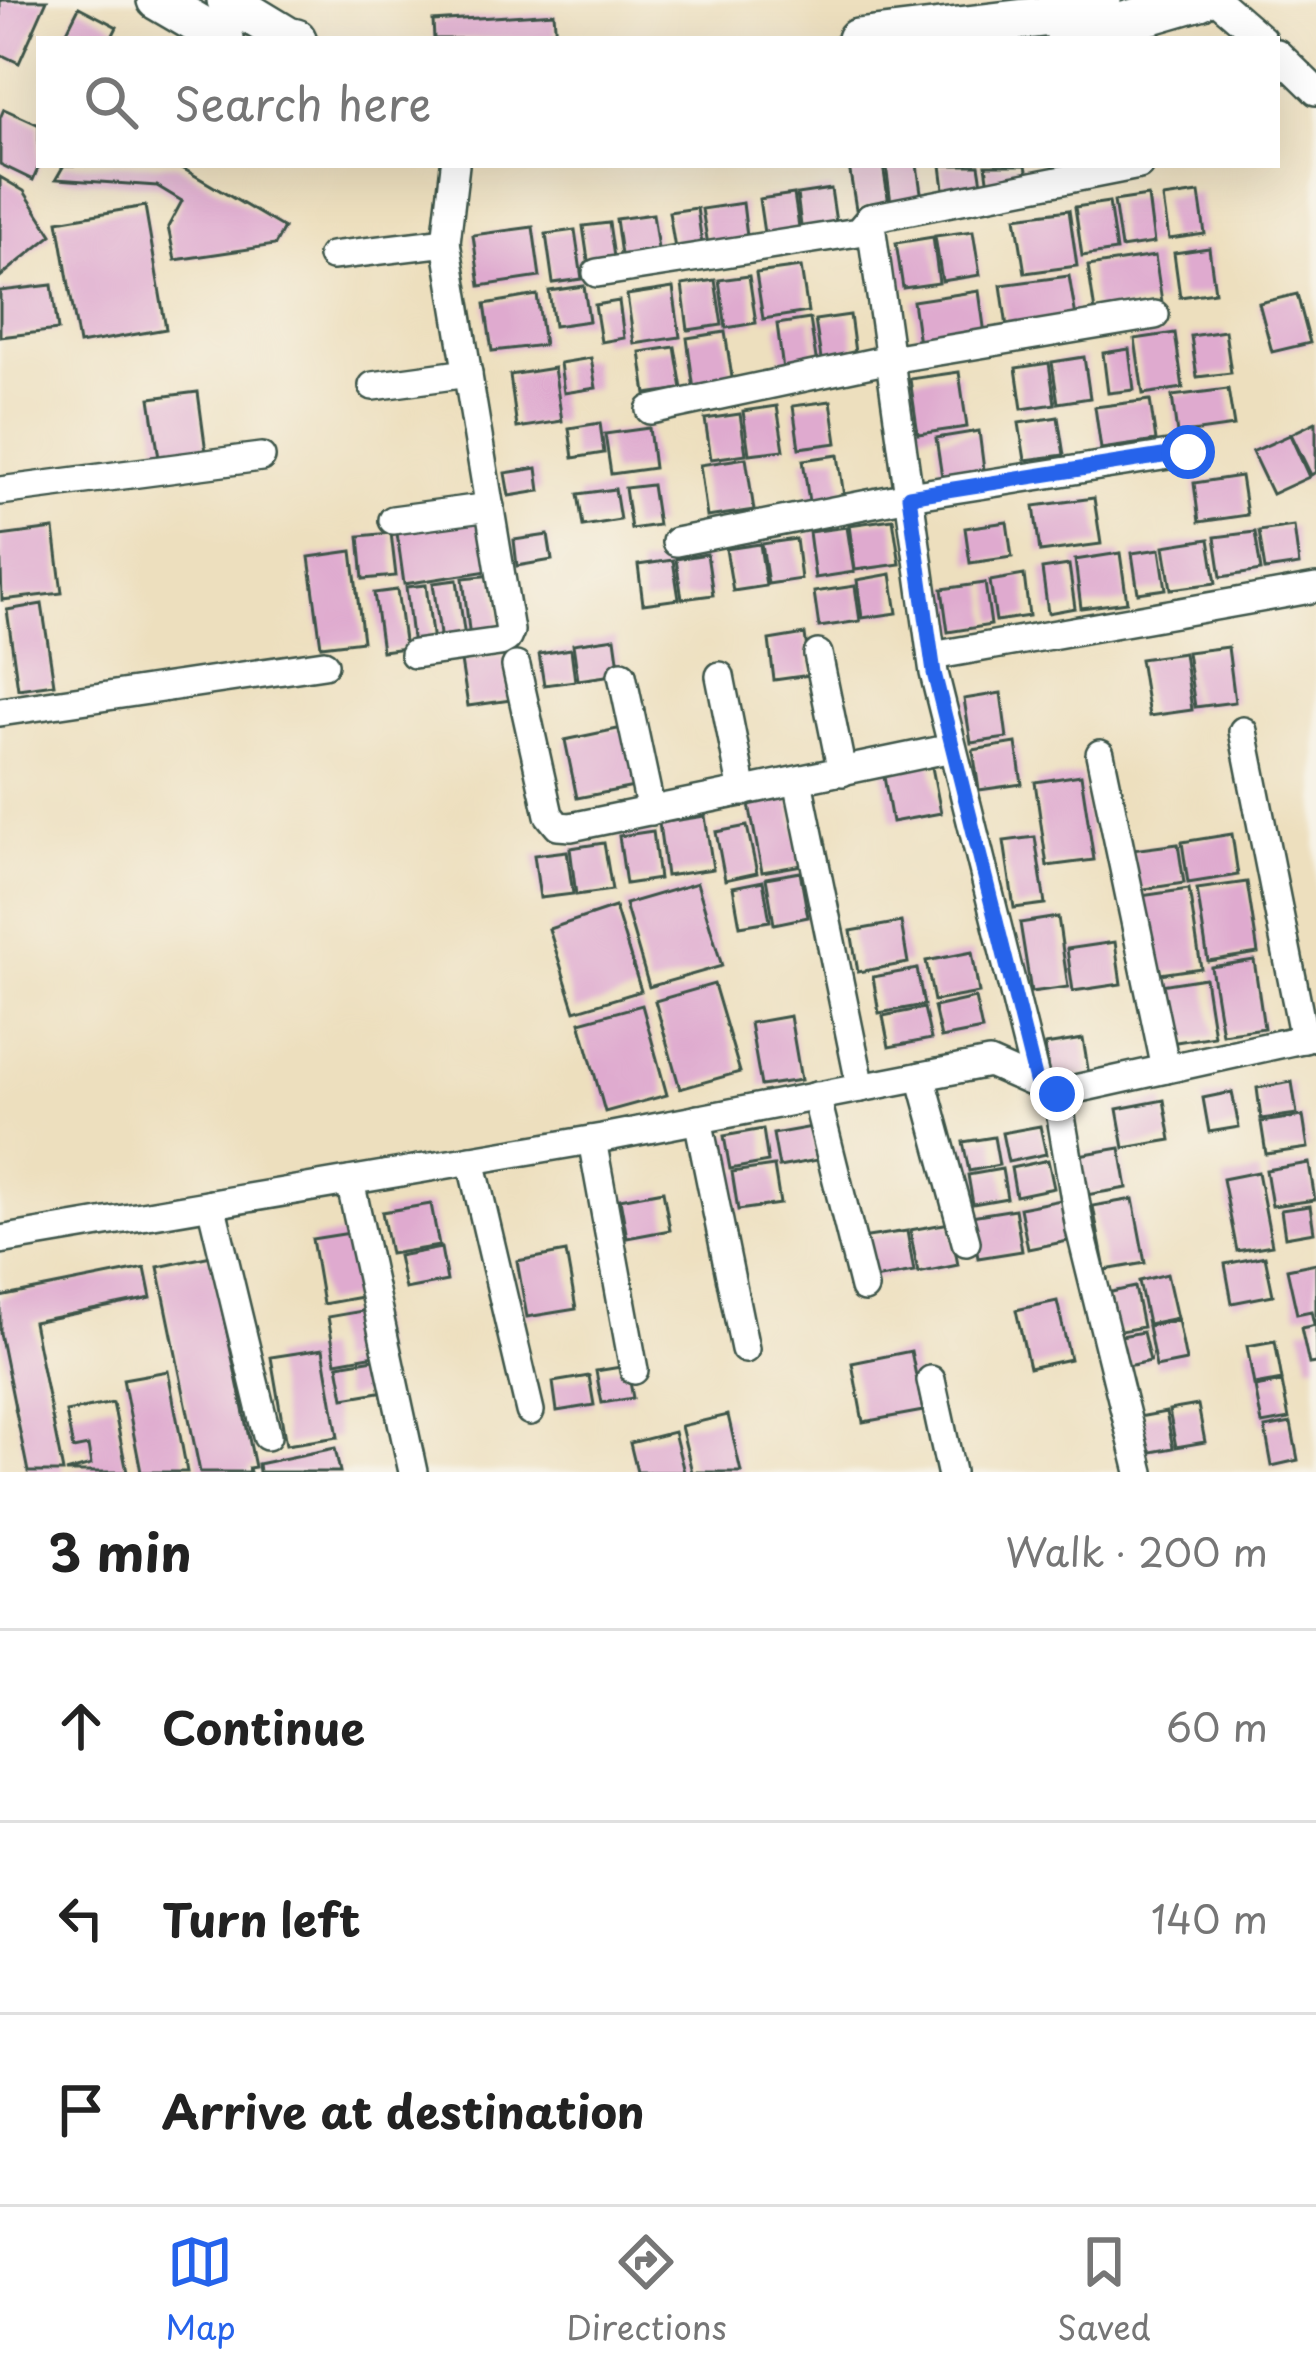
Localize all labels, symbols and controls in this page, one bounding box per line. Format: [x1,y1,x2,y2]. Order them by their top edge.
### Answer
search box [36,36,1280,168]
text: Search here [174,68,431,136]
icon: search [78,69,144,135]
route start [1161,425,1215,479]
route end [1030,1067,1084,1121]
text: 3 min [48,1512,192,1589]
text: Walk · 200 m [1005,1521,1268,1580]
text: Continue [162,1692,365,1760]
icon: ahead [48,1693,114,1759]
text: 60 m [1166,1696,1268,1755]
text: Turn left [162,1884,361,1952]
icon: left [48,1885,114,1951]
text: 140 m [1151,1888,1268,1947]
text: Arrive at destination [162,2076,645,2144]
icon: arrive [48,2077,114,2143]
tab: Map [165,2229,236,2351]
tab: Directions [566,2229,727,2351]
tab: Saved [1057,2229,1151,2351]

